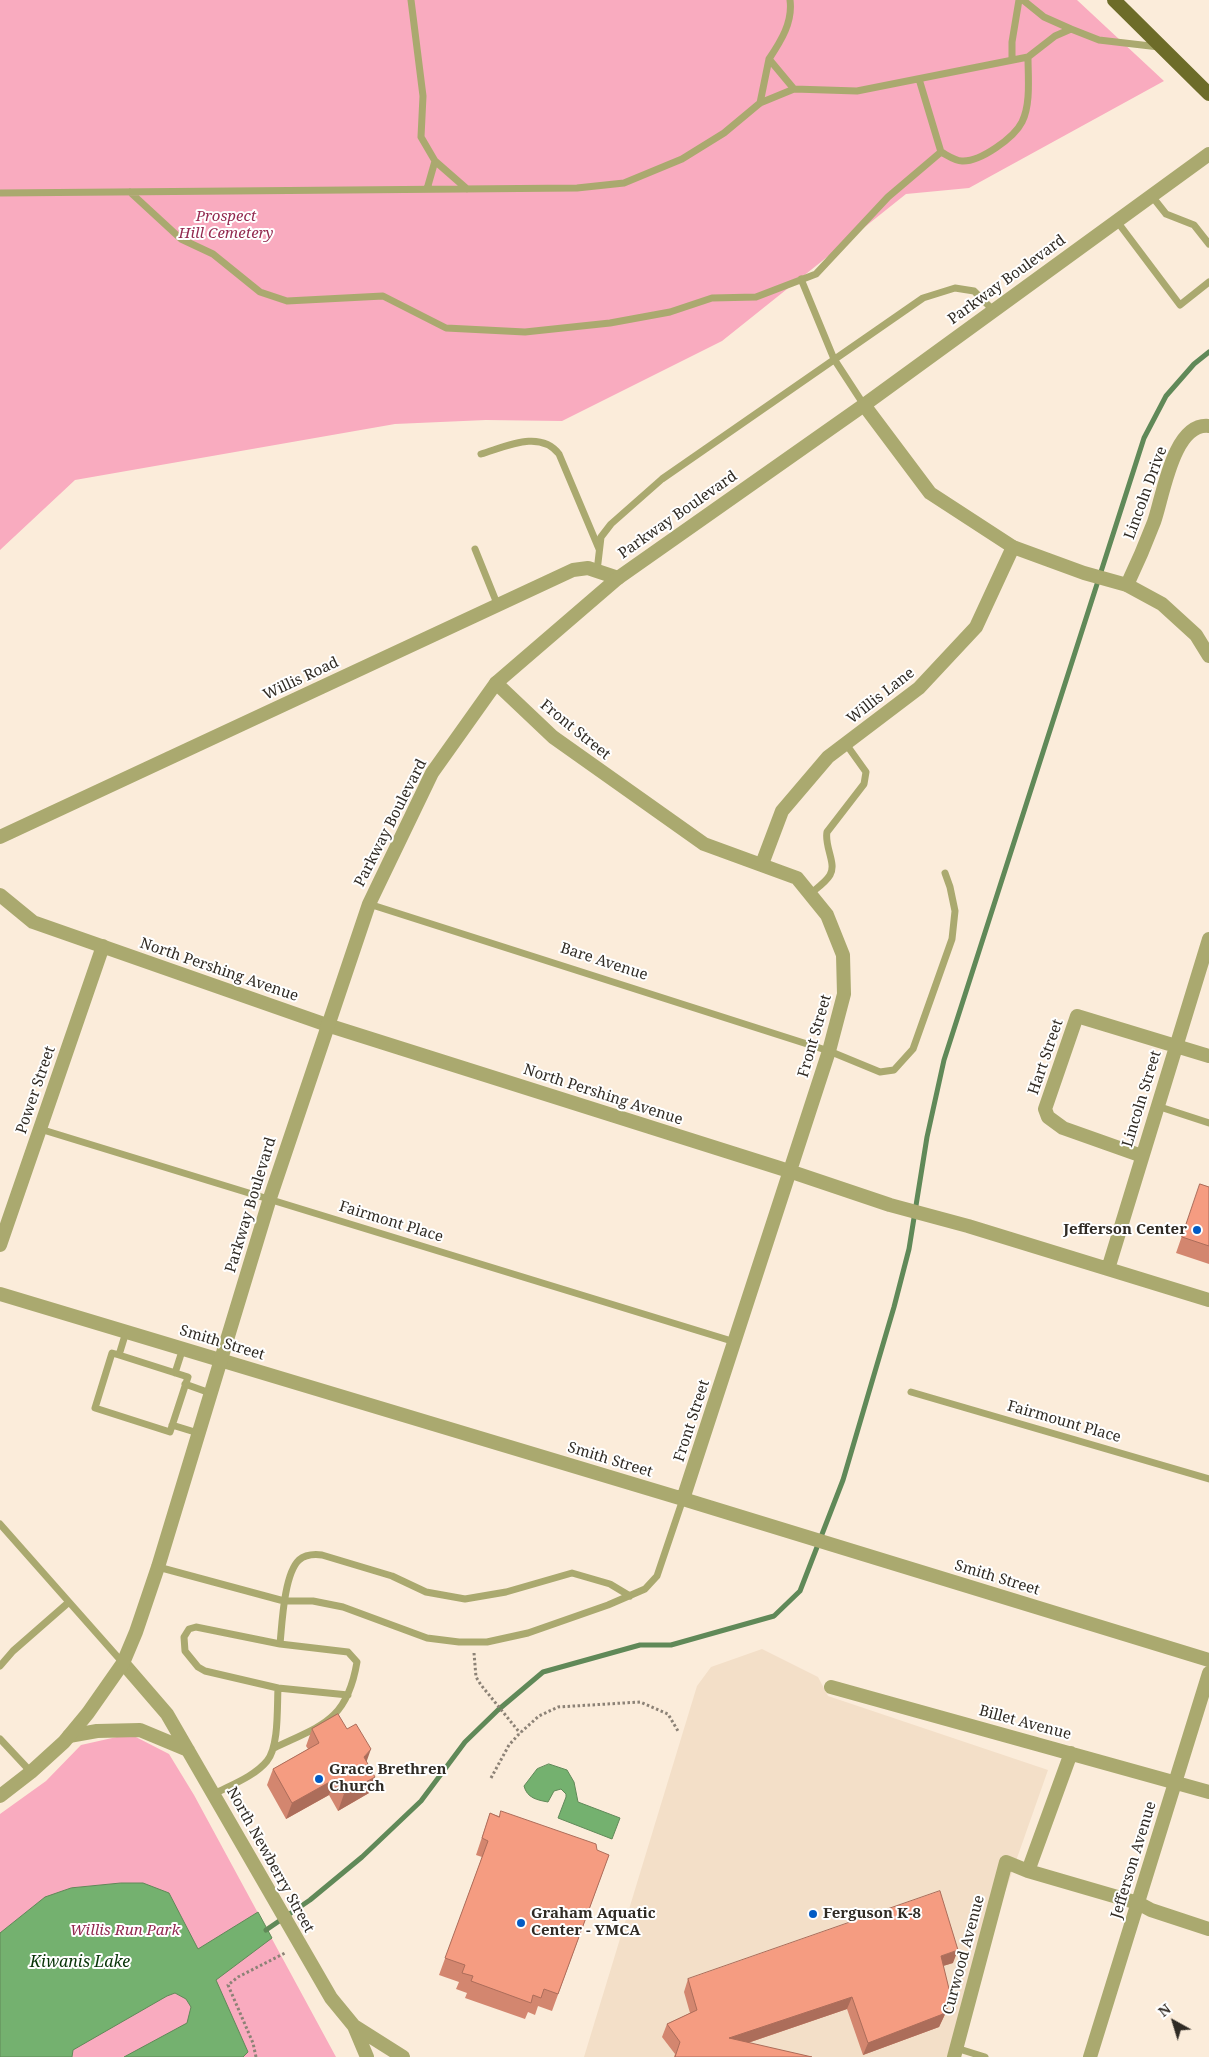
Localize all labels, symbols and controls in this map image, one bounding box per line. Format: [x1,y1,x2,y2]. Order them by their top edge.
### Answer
park label: Prospect Hill Cemetery [179,208,273,243]
street label: Parkway Boulevard [945,231,1069,329]
street label: Lincoln Drive [1121,444,1171,542]
street label: Parkway Boulevard [615,467,741,563]
street label: Willis Road [260,654,342,704]
street label: Willis Lane [844,664,918,728]
street label: Front Street [536,696,614,764]
street label: Parkway Boulevard [351,756,431,890]
street label: North Pershing Avenue [137,934,301,1006]
street label: Bare Avenue [558,939,650,985]
street label: Front Street [795,993,835,1079]
street label: Hart Street [1025,1017,1067,1097]
street label: Power Street [13,1044,59,1136]
street label: Lincoln Street [1119,1049,1165,1149]
street label: North Pershing Avenue [521,1061,685,1129]
street label: Parkway Boulevard [222,1135,280,1275]
street label: Fairmont Place [337,1198,445,1246]
place label: Jefferson Center [1063,1221,1187,1239]
marker: Jefferson Center [1191,1224,1203,1236]
street label: Smith Street [177,1322,267,1364]
street label: Front Street [670,1378,714,1464]
street label: Fairmount Place [1005,1397,1123,1447]
street label: Smith Street [565,1439,655,1481]
street label: Smith Street [952,1557,1042,1599]
street label: Billet Avenue [977,1702,1073,1744]
place label: Grace Brethren Church [329,1761,446,1796]
marker: Grace Brethren Church [313,1773,325,1785]
street label: North Newberry Street [222,1784,318,1936]
street label: Jefferson Avenue [1108,1799,1160,1921]
street label: Curwood Avenue [939,1893,989,2017]
place label: Graham Aquatic Center - YMCA [531,1905,656,1940]
place label: Ferguson K-8 [823,1905,921,1923]
marker: Ferguson K-8 [807,1908,819,1920]
marker: Graham Aquatic Center - YMCA [515,1917,527,1929]
park label: Willis Run Park [70,1922,180,1940]
water label: Kiwanis Lake [30,1952,130,1972]
north arrow [1149,1997,1199,2047]
text: N [1154,1999,1175,2021]

